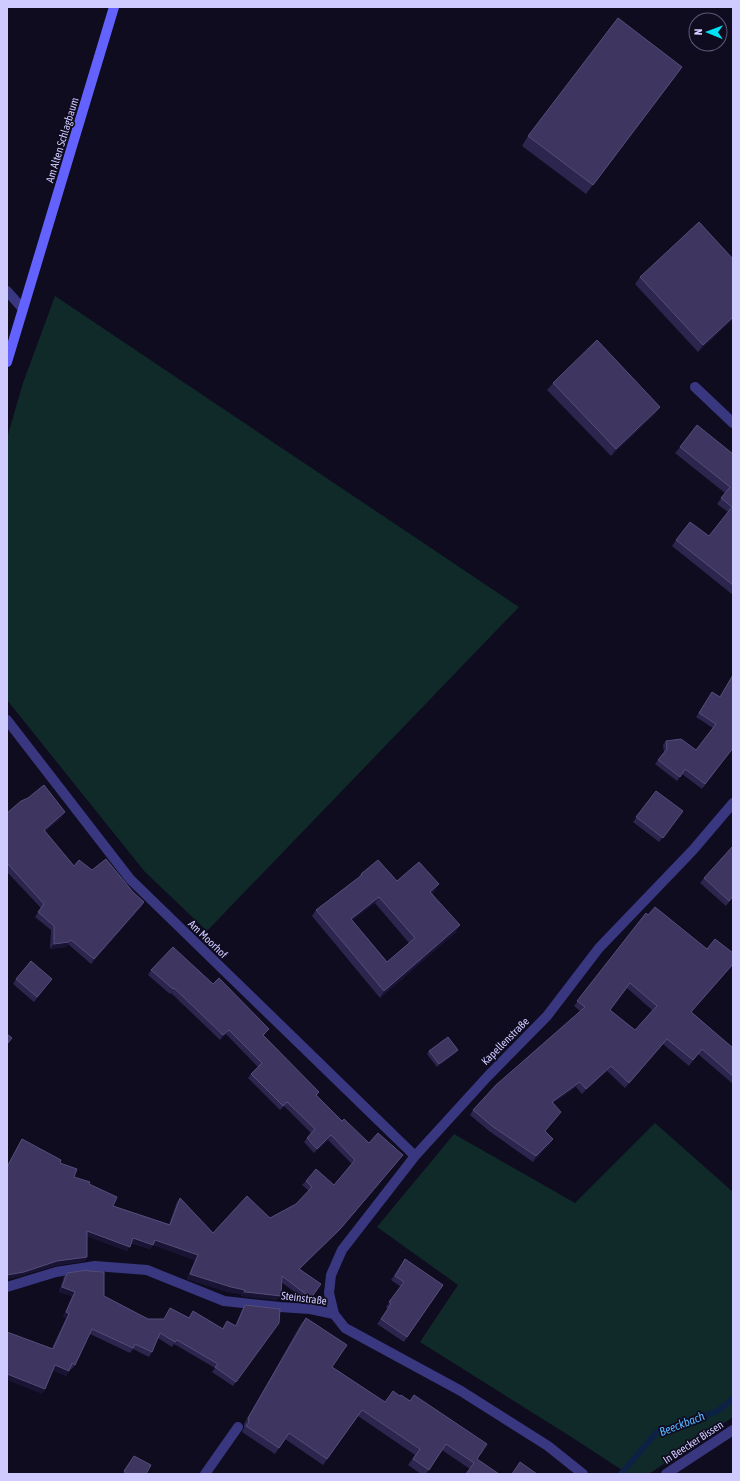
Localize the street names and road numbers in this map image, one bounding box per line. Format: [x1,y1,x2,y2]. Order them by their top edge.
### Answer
street label: Am Alten Schlagbaum [43,96,81,184]
street label: Am Moorhof [186,918,230,960]
street label: Kapellenstraße [479,1015,531,1067]
street label: Steinstraße [280,1289,328,1307]
street label: In Beecker Bissen [661,1418,725,1466]

